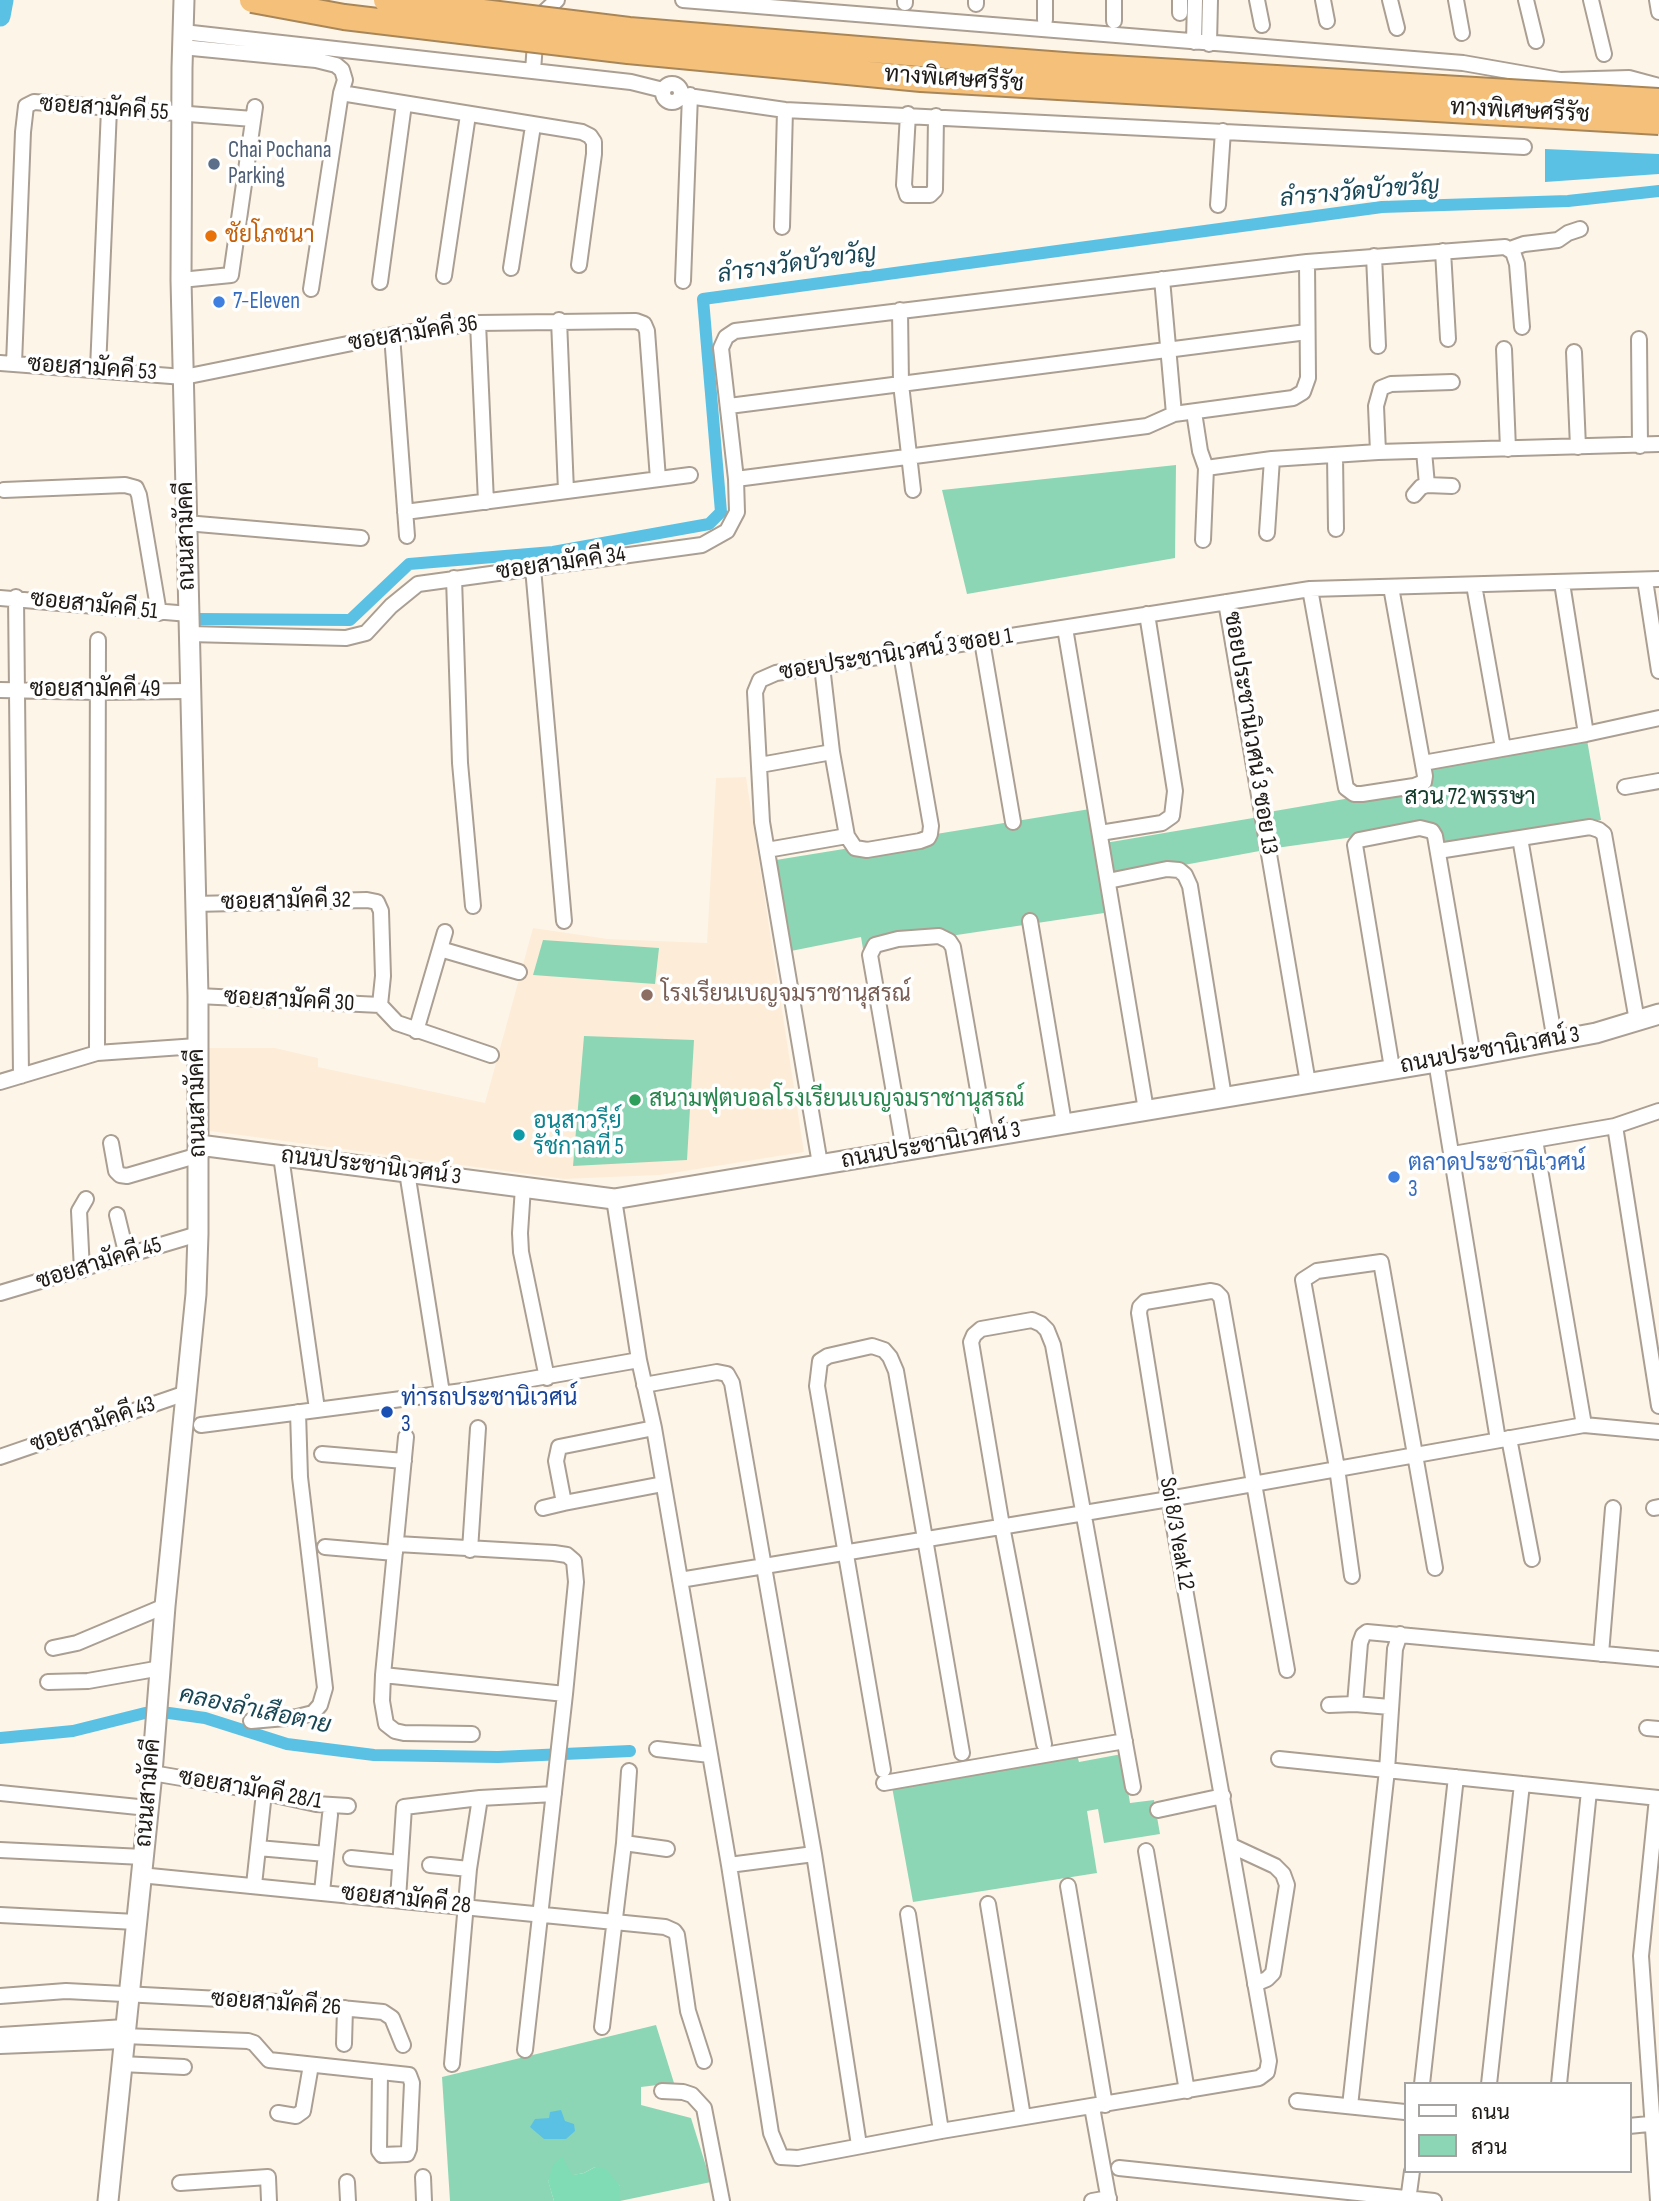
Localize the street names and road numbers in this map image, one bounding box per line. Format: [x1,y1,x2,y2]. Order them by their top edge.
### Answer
street label: ทางพิเศษศรีรัช [883,61,1025,99]
street label: ซอยสามัคคี 55 [39,91,169,127]
street label: ทางพิเศษศรีรัช [1449,95,1591,129]
street label: ซอยสามัคคี 36 [346,310,480,358]
street label: ซอยสามัคคี 53 [26,351,158,387]
street label: ถนนสามัคคี [172,481,202,591]
street label: ซอยสามัคคี 34 [495,541,627,587]
street label: ซอยสามัคคี 51 [29,586,159,626]
street label: ซอยประชานิเวศน์ 3 ซอย 13 [1217,610,1283,856]
street label: ซอยประชานิเวศน์ 3 ซอย 1 [777,623,1015,687]
street label: ซอยสามัคคี 49 [30,676,160,704]
street label: ซอยสามัคคี 32 [221,887,351,917]
street label: ซอยสามัคคี 30 [223,984,355,1018]
street label: ถนนประชานิเวศน์ 3 [1398,1022,1582,1080]
street label: ถนนสามัคคี [183,1048,213,1158]
street label: ถนนประชานิเวศน์ 3 [839,1117,1023,1175]
street label: ถนนประชานิเวศน์ 3 [279,1142,463,1192]
street label: ซอยสามัคคี 45 [33,1232,165,1296]
street label: ซอยสามัคคี 43 [27,1391,159,1459]
street label: Soi 8/3 Yeak 12 [1153,1475,1199,1593]
street label: ถนนสามัคคี [131,1737,167,1849]
street label: ซอยสามัคคี 28/1 [176,1764,324,1816]
street label: ซอยสามัคคี 28 [340,1879,472,1921]
street label: ซอยสามัคคี 26 [210,1986,342,2022]

